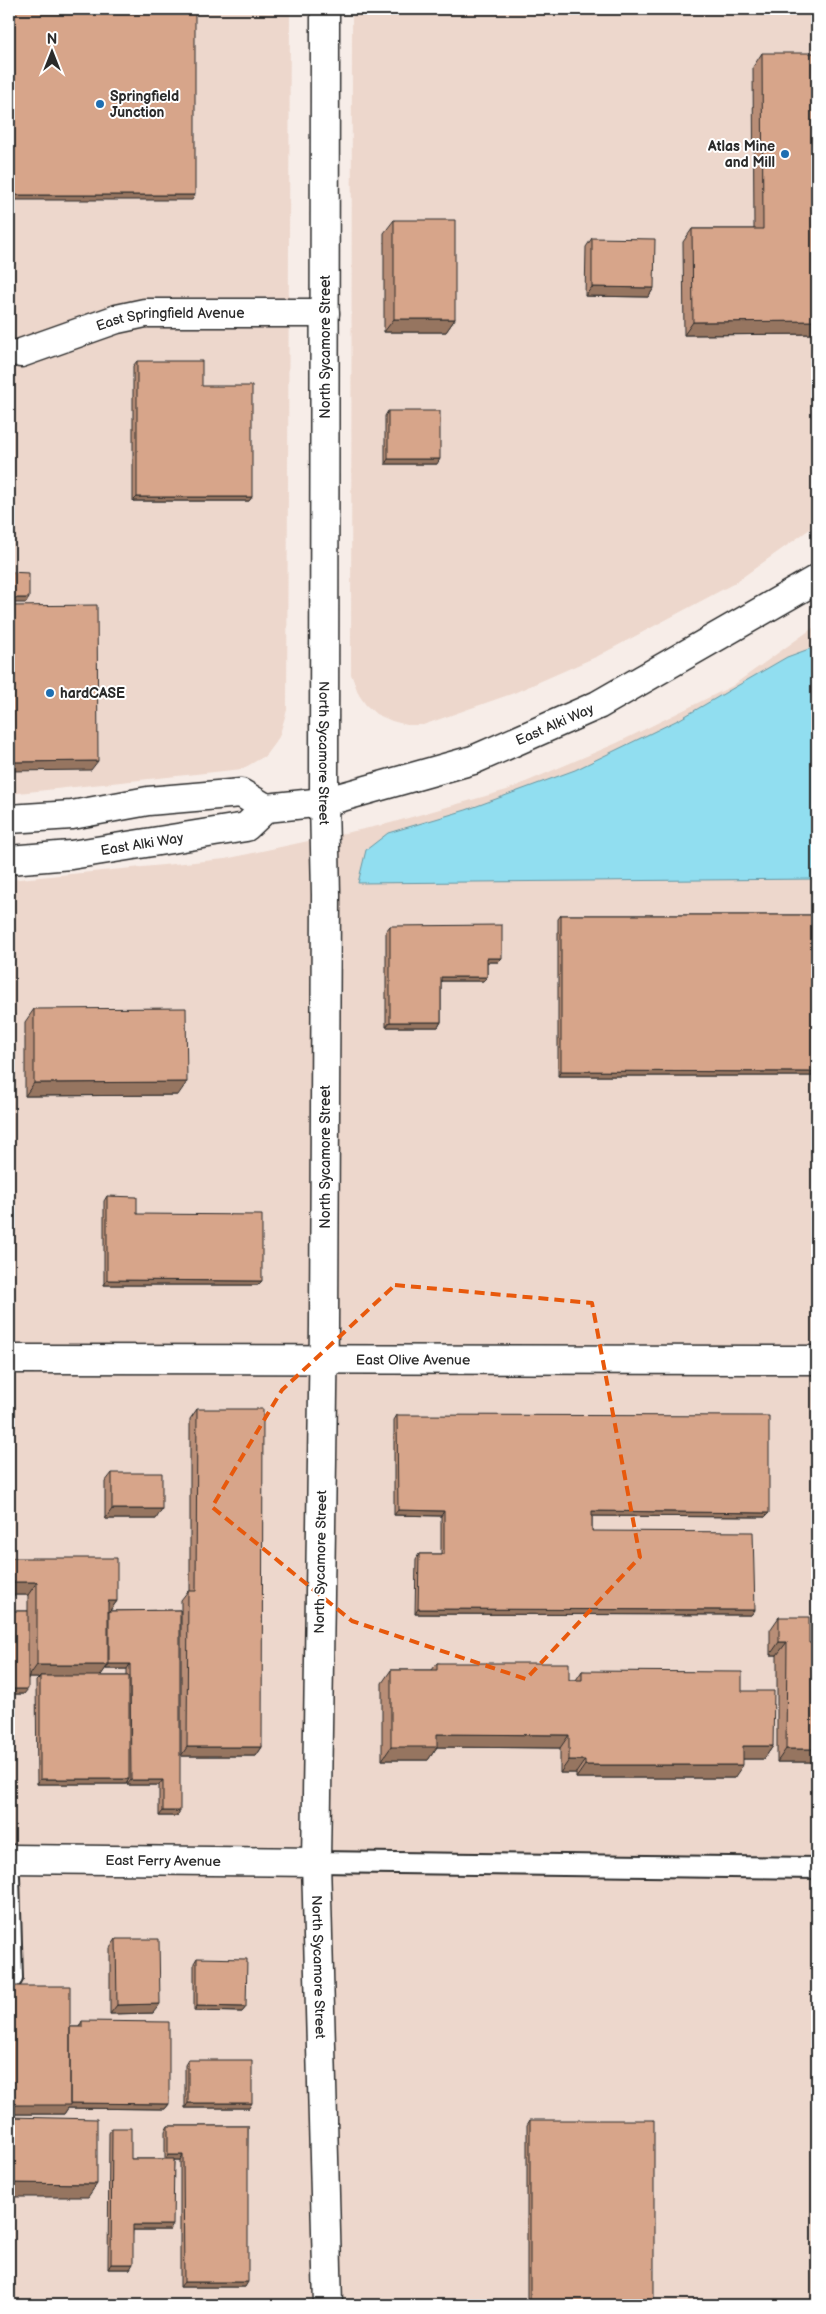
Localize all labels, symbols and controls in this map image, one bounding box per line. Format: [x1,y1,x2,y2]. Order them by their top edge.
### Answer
north arrow [28,28,78,78]
text: N [47,31,57,48]
place label: Springfield Junction [110,88,179,121]
marker: Springfield Junction [94,98,106,110]
place label: Atlas Mine and Mill [707,138,775,171]
marker: Atlas Mine and Mill [779,148,791,160]
street label: North Sycamore Street [317,275,334,419]
street label: East Springfield Avenue [94,305,244,335]
street label: North Sycamore Street [315,681,333,826]
place label: hardCASE [60,685,125,702]
marker: hardCASE [44,687,56,699]
street label: East Alki Way [513,700,597,749]
street label: East Alki Way [99,829,185,859]
street label: North Sycamore Street [317,1085,334,1229]
street label: East Olive Avenue [356,1351,470,1369]
street label: North Sycamore Street [311,1489,330,1634]
street label: East Ferry Avenue [105,1852,221,1870]
street label: North Sycamore Street [308,1895,329,2040]

